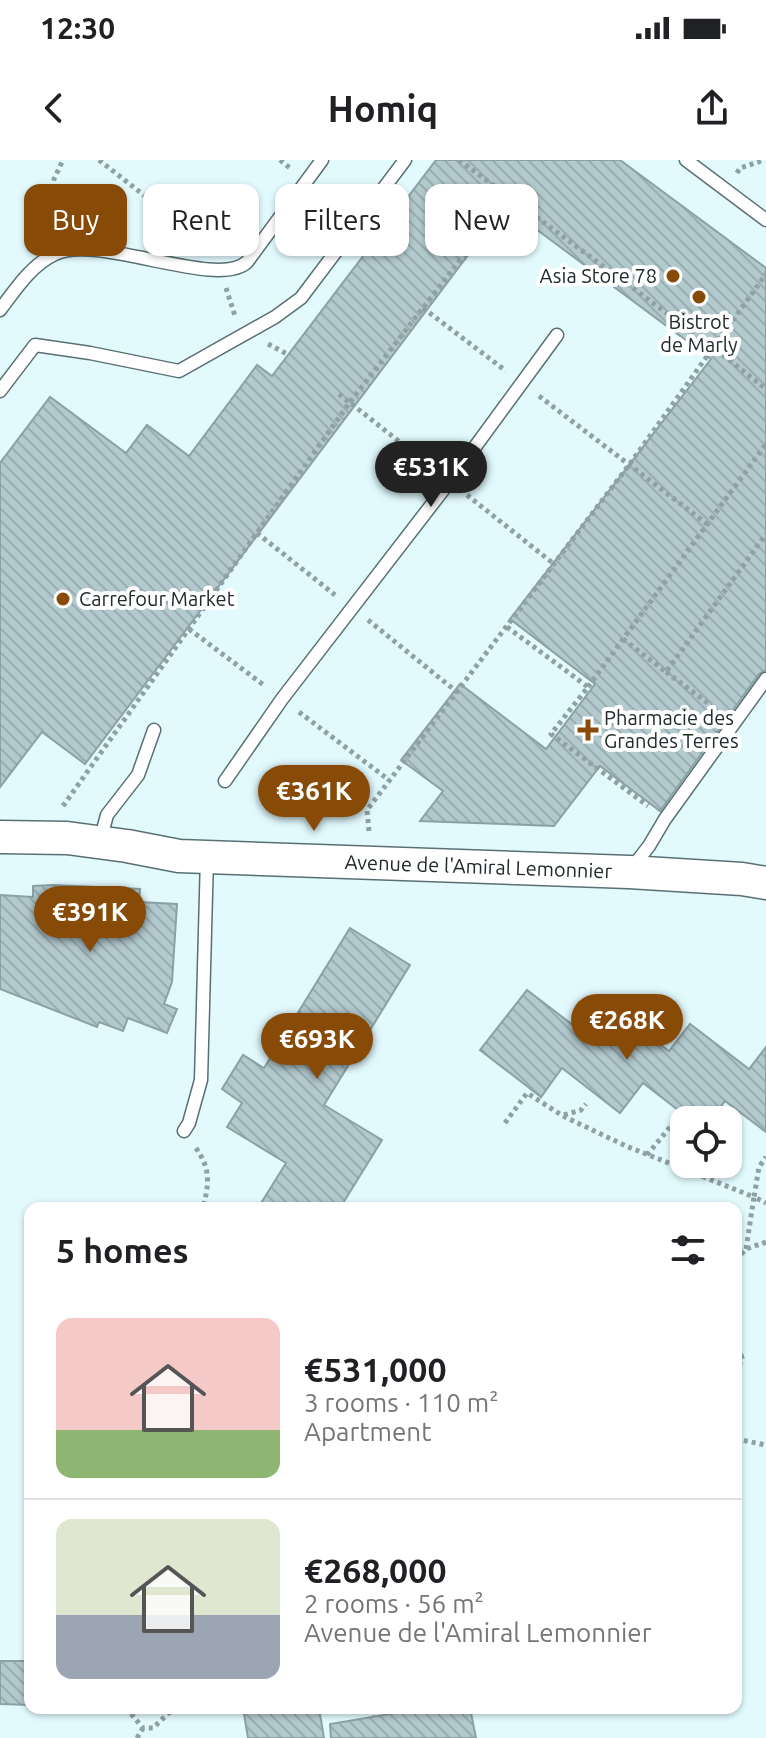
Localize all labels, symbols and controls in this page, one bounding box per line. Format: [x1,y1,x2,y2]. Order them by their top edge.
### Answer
text: 12:30 [40,11,115,45]
icon: back [32,86,76,130]
icon: share [690,86,734,130]
text: Homiq [328,88,438,129]
chip: Buy [24,184,127,256]
chip: Rent [143,184,259,256]
chip: Filters [275,184,409,256]
chip: New [425,184,538,256]
place label: Asia Store 78 [540,264,657,287]
marker: Asia Store 78 [664,267,682,285]
marker: Bistrot de Marly [690,288,708,306]
place label: Bistrot de Marly [660,310,738,356]
pin: €531K [375,441,487,509]
text: €531K [393,452,469,481]
place label: Carrefour Market [79,587,235,610]
marker: Carrefour Market [54,590,72,608]
place label: Pharmacie des Grandes Terres [604,706,739,752]
marker: Pharmacie des Grandes Terres [579,721,597,739]
pin: €361K [258,765,370,833]
text: €361K [276,776,352,805]
street label: Avenue de l'Amiral Lemonnier [344,850,613,882]
pin: €391K [34,886,146,954]
text: €391K [52,897,128,926]
pin: €268K [571,994,683,1062]
text: €268K [589,1005,665,1034]
pin: €693K [261,1013,373,1081]
text: €693K [279,1024,355,1053]
map controls [670,1106,742,1178]
button: locate [670,1106,742,1178]
icon: filters [666,1228,710,1272]
text: 5 homes [56,1231,189,1269]
icon: home [120,1350,216,1446]
text: €531,000 [304,1350,447,1388]
text: 3 rooms · 110 m² [304,1388,499,1417]
text: Apartment [304,1417,431,1446]
icon: home [120,1551,216,1647]
text: €268,000 [304,1551,447,1589]
text: 2 rooms · 56 m² [304,1589,484,1618]
text: Avenue de l'Amiral Lemonnier [304,1618,652,1647]

